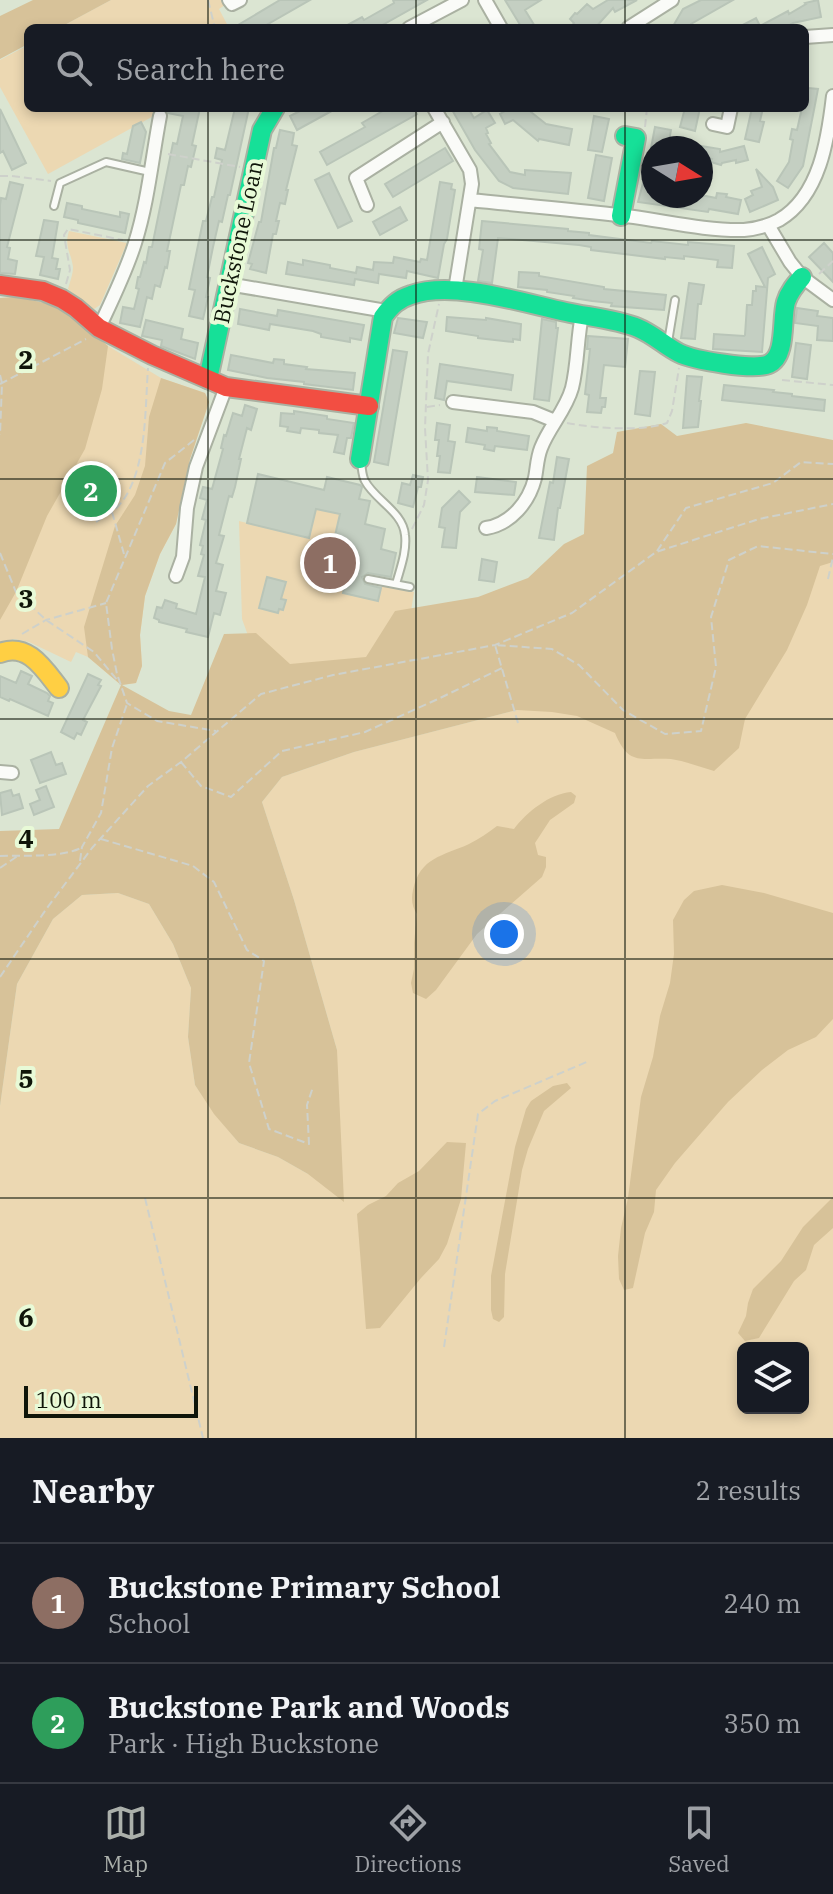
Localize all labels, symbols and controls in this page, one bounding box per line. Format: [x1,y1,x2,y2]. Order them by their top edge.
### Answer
search box [24,24,809,112]
icon: search [52,46,96,90]
text: Search here [116,49,285,88]
north arrow [641,136,713,208]
street label: Buckstone Loan [206,158,269,326]
text: 2 [18,342,34,376]
pin: 2 [65,461,117,521]
pin: 1 [304,533,356,593]
text: 3 [18,581,34,615]
text: 4 [18,821,34,855]
your location [484,914,524,954]
text: 5 [18,1061,34,1095]
text: 6 [18,1300,34,1334]
map controls [737,1342,809,1414]
button: layers [737,1342,809,1414]
scale bar [24,1382,198,1418]
text: 100 m [36,1385,102,1414]
text: Nearby [32,1468,154,1512]
text: 2 results [695,1473,801,1507]
text: Buckstone Primary School [108,1567,501,1606]
text: 1 [50,1586,66,1620]
text: 240 m [723,1586,801,1620]
text: School [108,1606,190,1640]
text: Buckstone Park and Woods [108,1687,510,1726]
text: 2 [50,1706,66,1740]
text: 350 m [723,1706,801,1740]
text: Park · High Buckstone [108,1726,379,1760]
tab: Map [103,1801,148,1878]
tab: Directions [354,1801,462,1878]
tab: Saved [668,1801,730,1878]

